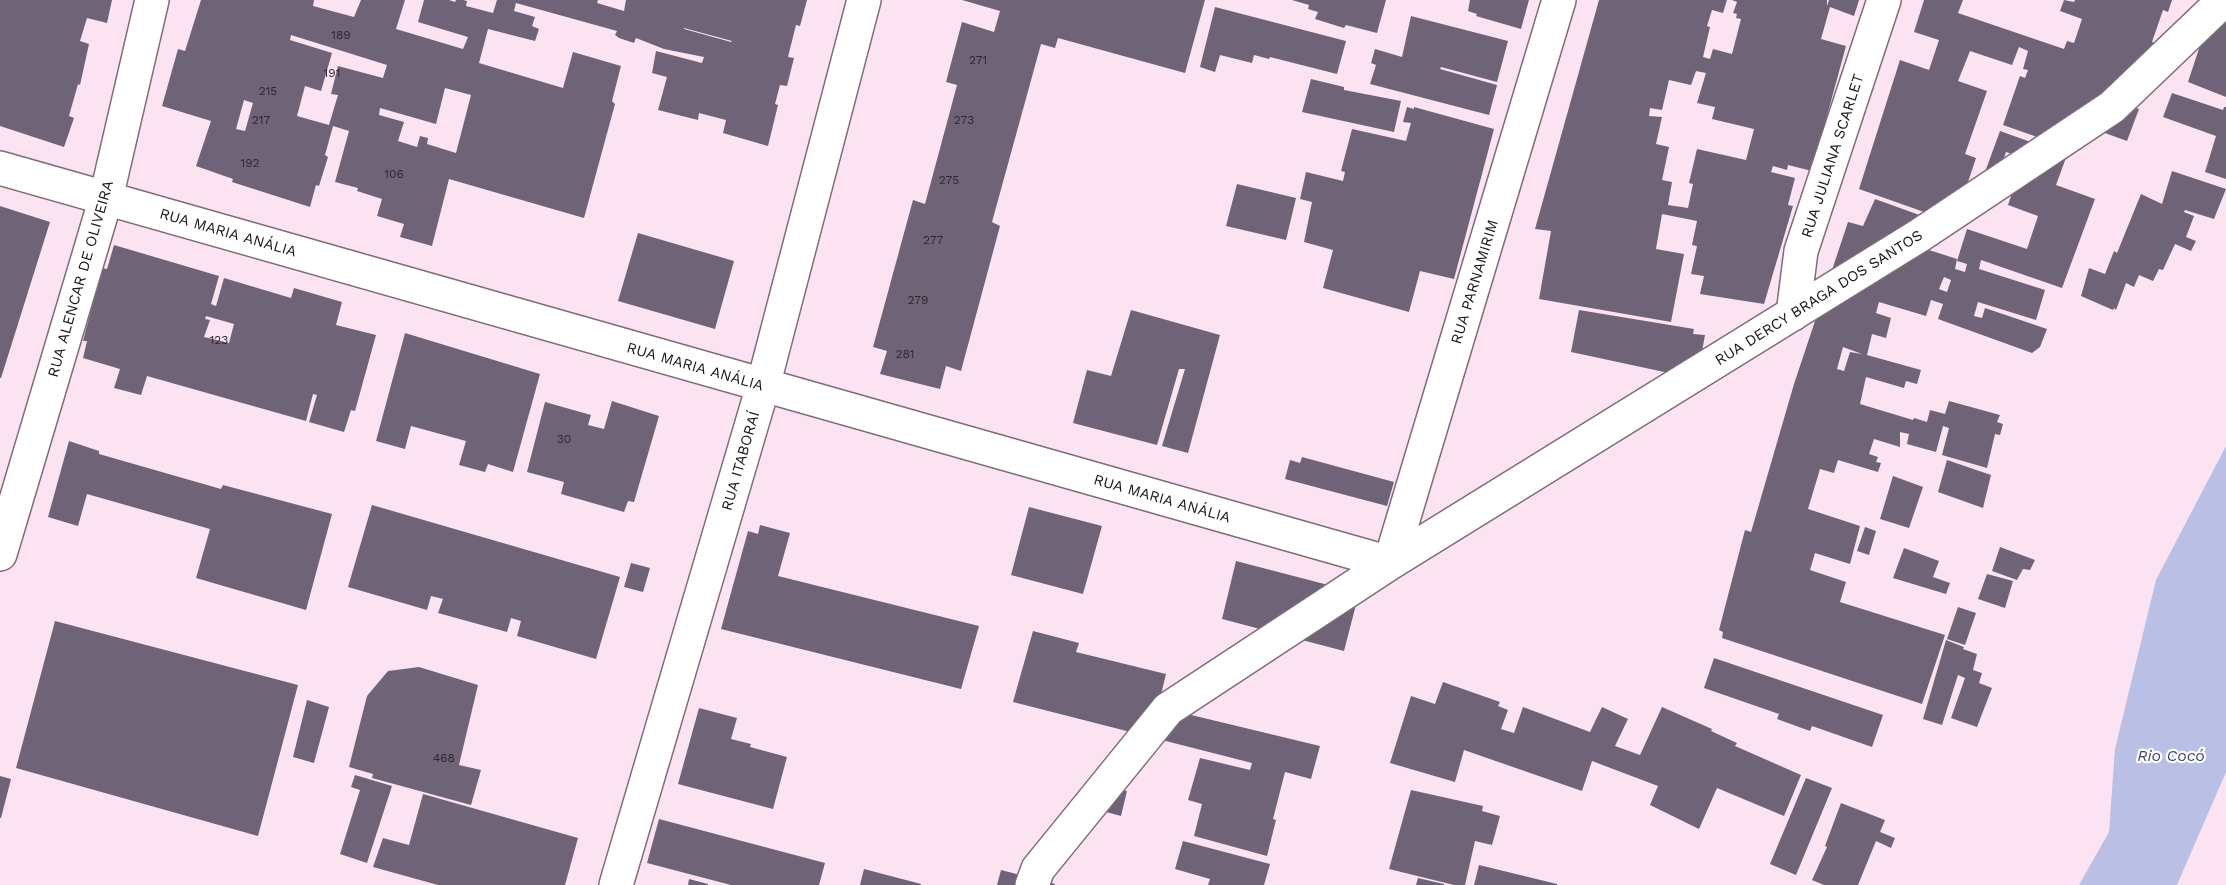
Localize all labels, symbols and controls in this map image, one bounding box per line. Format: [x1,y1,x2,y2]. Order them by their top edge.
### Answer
house number: 189 [331,28,351,42]
house number: 271 [969,53,987,67]
house number: 191 [324,66,340,80]
street label: RUA JULIANA SCARLET [1798,72,1868,240]
house number: 215 [259,84,277,98]
house number: 217 [252,113,270,127]
house number: 273 [954,113,974,127]
house number: 192 [240,156,260,170]
house number: 106 [384,167,404,181]
house number: 275 [939,173,959,187]
street label: RUA ALENCAR DE OLIVEIRA [44,179,118,379]
street label: RUA MARIA ANÁLIA [157,205,299,261]
street label: RUA PARNAMIRIM [1448,218,1502,346]
street label: RUA DERCY BRAGA DOS SANTOS [1712,226,1926,370]
house number: 277 [923,233,943,247]
house number: 279 [908,293,928,307]
house number: 123 [210,333,228,347]
street label: RUA MARIA ANÁLIA [624,339,766,395]
house number: 281 [895,347,915,361]
street label: RUA ITABORAÍ [718,409,764,513]
house number: 30 [557,432,571,446]
street label: RUA MARIA ANÁLIA [1091,471,1233,527]
water label: Rio Cocó [2137,746,2205,766]
house number: 468 [433,751,455,765]

